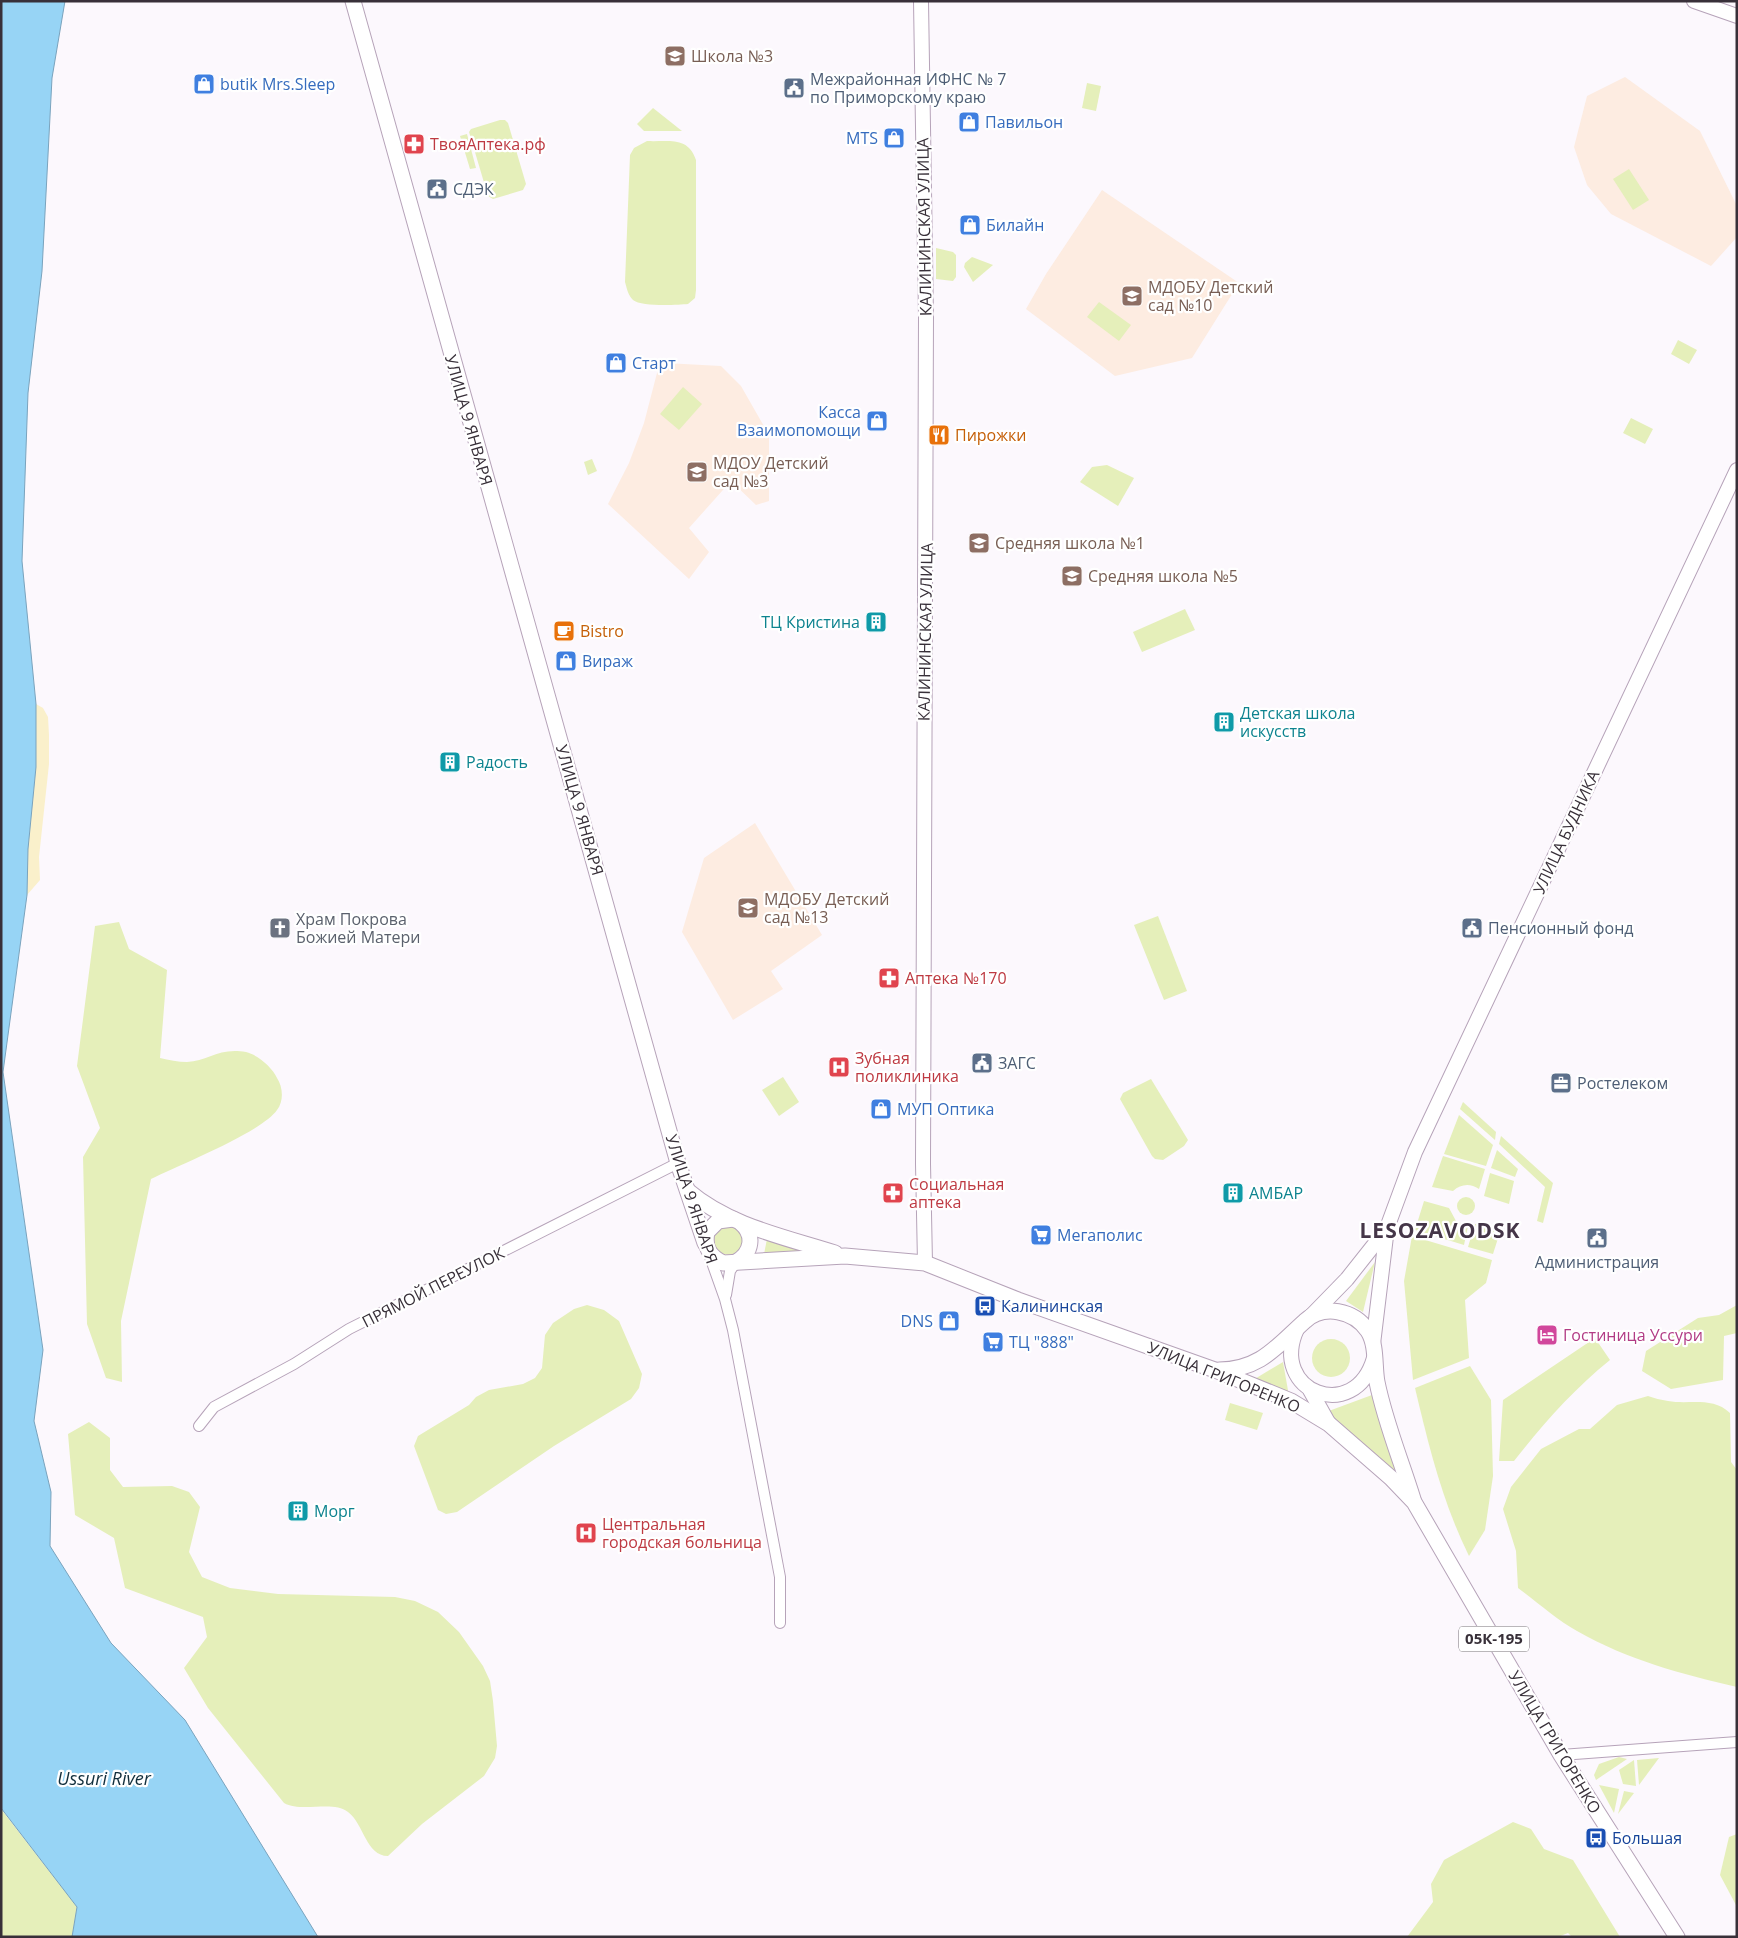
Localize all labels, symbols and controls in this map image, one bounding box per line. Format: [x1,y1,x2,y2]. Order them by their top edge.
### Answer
school or university icon: Школа №3 [663,44,687,68]
place label: Школа №3 [691,45,773,67]
place label: Межрайонная ИФНС № 7 по Приморскому краю [810,68,1006,108]
shop icon: butik Mrs.Sleep [192,72,216,96]
place label: butik Mrs.Sleep [220,73,335,95]
public building icon: Межрайонная ИФНС № 7 по Приморскому краю [782,76,806,100]
shop icon: Павильон [957,110,981,134]
place label: Павильон [985,111,1063,133]
shop icon: MTS [882,126,906,150]
place label: MTS [846,127,878,149]
pharmacy icon: ТвояАптека.рф [402,132,426,156]
place label: ТвояАптека.рф [430,133,546,155]
street label: КАЛИНИНСКАЯ УЛИЦА [911,137,937,316]
public building icon: СДЭК [425,177,449,201]
place label: СДЭК [453,178,494,200]
shop icon: Билайн [958,213,982,237]
place label: Билайн [986,214,1044,236]
place label: МДОБУ Детский сад №10 [1148,276,1273,316]
school or university icon: МДОБУ Детский сад №10 [1120,284,1144,308]
shop icon: Старт [604,351,628,375]
street label: УЛИЦА 9 ЯНВАРЯ [440,352,498,488]
place label: Старт [632,352,676,374]
place label: Касса Взаимопомощи [737,401,861,441]
shop icon: Касса Взаимопомощи [865,409,889,433]
restaurant icon: Пирожки [927,423,951,447]
place label: Пирожки [955,424,1026,446]
place label: МДОУ Детский сад №3 [713,452,829,492]
school or university icon: МДОУ Детский сад №3 [685,460,709,484]
school or university icon: Средняя школа №1 [967,531,991,555]
place label: Средняя школа №1 [995,532,1145,554]
street label: КАЛИНИНСКАЯ УЛИЦА [912,542,938,721]
school or university icon: Средняя школа №5 [1060,564,1084,588]
place label: Средняя школа №5 [1088,565,1238,587]
building icon: ТЦ Кристина [864,610,888,634]
place label: ТЦ Кристина [761,611,860,633]
cafe icon: Bistro [552,619,576,643]
place label: Bistro [580,620,624,642]
shop icon: Вираж [554,649,578,673]
place label: Вираж [582,650,633,672]
place label: Детская школа искусств [1240,702,1355,742]
building icon: Детская школа искусств [1212,710,1236,734]
street label: УЛИЦА 9 ЯНВАРЯ [551,742,609,878]
building icon: Радость [438,750,462,774]
place label: Радость [466,751,528,773]
street label: УЛИЦА БУДНИКА [1528,766,1605,897]
place label: МДОБУ Детский сад №13 [764,888,889,928]
school or university icon: МДОБУ Детский сад №13 [736,896,760,920]
place label: Храм Покрова Божией Матери [296,908,420,948]
church icon: Храм Покрова Божией Матери [268,916,292,940]
public building icon: Пенсионный фонд [1460,916,1484,940]
place label: Пенсионный фонд [1488,917,1633,939]
pharmacy icon: Аптека №170 [877,966,901,990]
place label: Аптека №170 [905,967,1007,989]
place label: Зубная поликлиника [855,1047,959,1087]
public building icon: ЗАГС [970,1051,994,1075]
place label: ЗАГС [998,1052,1036,1074]
hospital icon: Зубная поликлиника [827,1055,851,1079]
office icon: Ростелеком [1549,1071,1573,1095]
place label: Ростелеком [1577,1072,1668,1094]
shop icon: МУП Оптика [869,1097,893,1121]
place label: МУП Оптика [897,1098,994,1120]
street label: УЛИЦА 9 ЯНВАРЯ [661,1132,723,1266]
place label: Социальная аптека [909,1173,1004,1213]
pharmacy icon: Социальная аптека [881,1181,905,1205]
building icon: АМБАР [1221,1181,1245,1205]
place label: АМБАР [1249,1182,1303,1204]
district label: LESOZAVODSK [1360,1216,1520,1244]
supermarket icon: Мегаполис [1029,1223,1053,1247]
place label: Мегаполис [1057,1224,1143,1246]
public building icon: Администрация [1585,1226,1609,1250]
street label: ПРЯМОЙ ПЕРЕУЛОК [358,1241,508,1332]
place label: Администрация [1535,1251,1659,1273]
bus stop icon: Калининская [973,1294,997,1318]
place label: Калининская [1001,1295,1103,1317]
shop icon: DNS [937,1309,961,1333]
place label: DNS [901,1310,933,1332]
hotel icon: Гостиница Уссури [1535,1323,1559,1347]
place label: Гостиница Уссури [1563,1324,1703,1346]
supermarket icon: ТЦ "888" [981,1330,1005,1354]
place label: ТЦ "888" [1009,1331,1074,1353]
street label: УЛИЦА ГРИГОРЕНКО [1144,1336,1304,1418]
building icon: Морг [286,1499,310,1523]
place label: Морг [314,1500,355,1522]
place label: Центральная городская больница [602,1513,762,1553]
hospital icon: Центральная городская больница [574,1521,598,1545]
road number: 05К-195 [1459,1626,1529,1652]
street label: УЛИЦА ГРИГОРЕНКО [1504,1667,1606,1817]
water label: Ussuri River [57,1766,152,1790]
bus stop icon: Большая [1584,1826,1608,1850]
place label: Большая [1612,1827,1682,1849]

